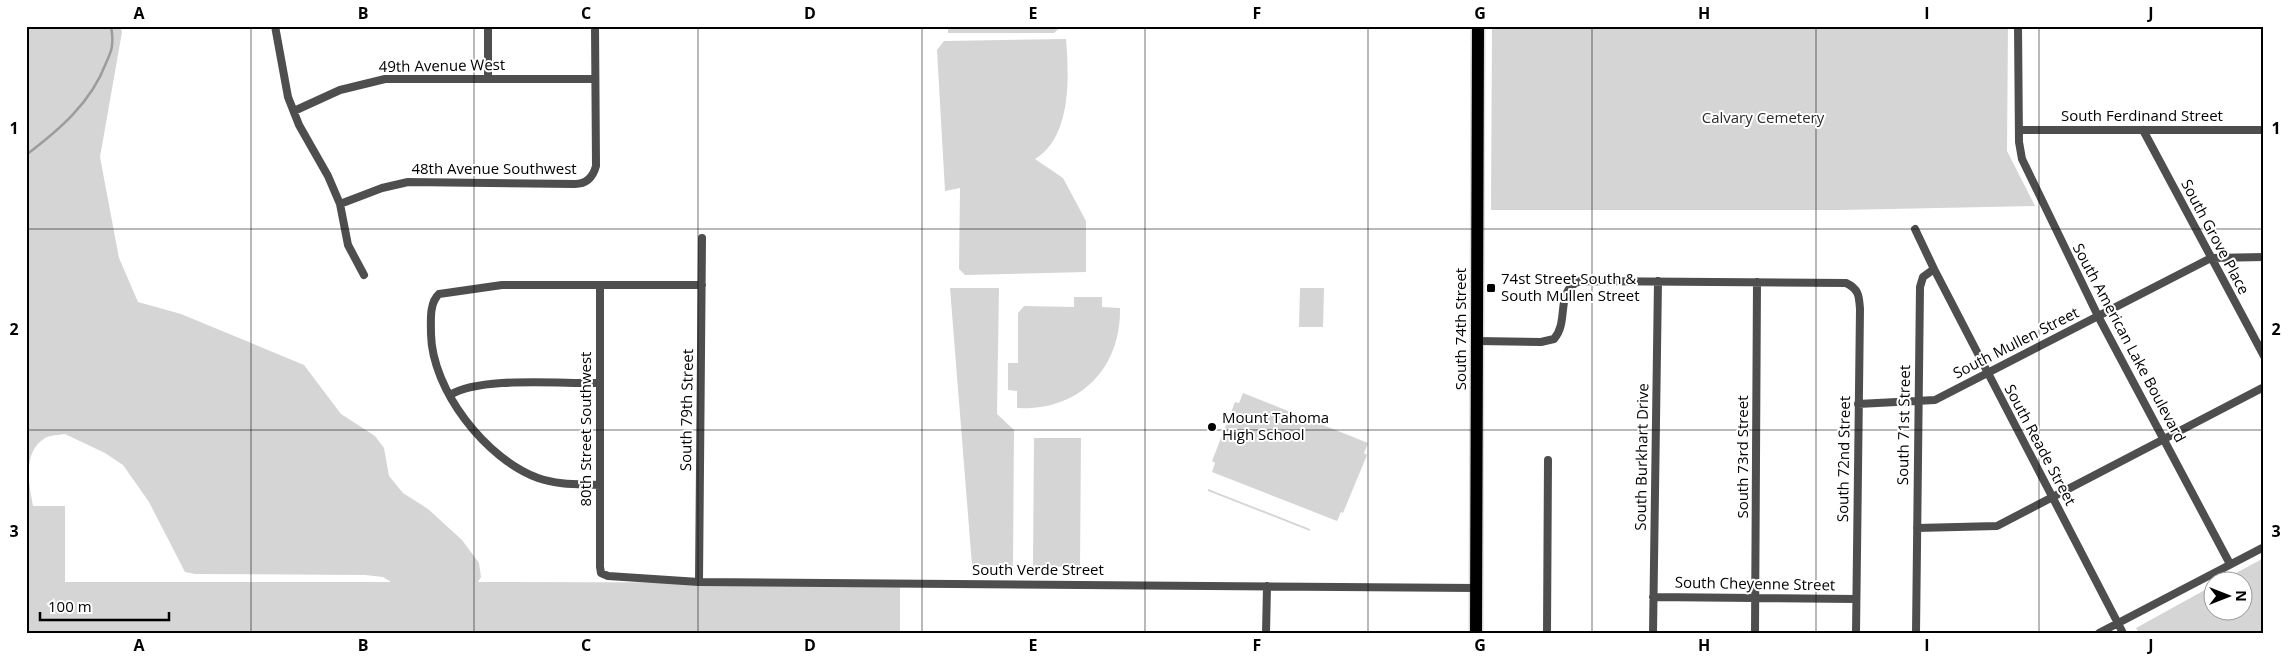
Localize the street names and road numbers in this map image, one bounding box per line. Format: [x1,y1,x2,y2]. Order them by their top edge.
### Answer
street label: 49th Avenue West [379,54,505,76]
street label: South Ferdinand Street [2061,105,2223,125]
street label: 48th Avenue Southwest [411,158,577,178]
street label: South Grove Place [2177,176,2255,298]
street label: South American Lake Boulevard [2069,239,2191,446]
street label: South 74th Street [1450,268,1470,390]
street label: South Mullen Street [1949,302,2082,382]
street label: South 79th Street [675,349,697,471]
street label: 80th Street Southwest [575,352,595,506]
street label: South 71st Street [1892,365,1914,485]
street label: South Reade Street [2001,381,2081,509]
street label: South Burkhart Drive [1630,383,1652,531]
street label: South 73rd Street [1732,395,1752,519]
street label: South 72nd Street [1832,396,1854,522]
street label: South Verde Street [972,559,1104,579]
street label: South Cheyenne Street [1675,572,1835,594]

